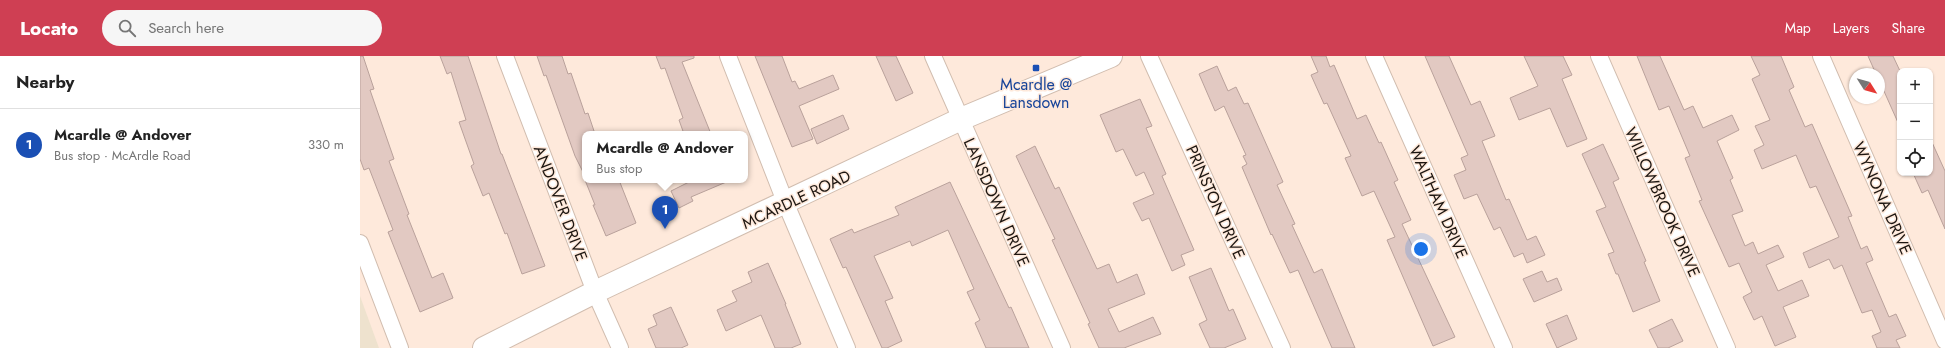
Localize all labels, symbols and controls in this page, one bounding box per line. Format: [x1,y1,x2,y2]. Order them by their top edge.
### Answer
search box [102,10,382,46]
text: Locato [20,15,78,42]
icon: search [116,17,138,39]
text: Search here [148,17,224,39]
text: Map [1785,18,1811,38]
text: Layers [1833,18,1869,38]
text: Share [1891,18,1925,38]
marker: Mcardle @ Lansdown [1031,63,1041,73]
north arrow [1849,68,1885,104]
map controls [1897,68,1933,176]
button: + [1897,68,1933,104]
text: Nearby [16,70,74,94]
place label: Mcardle @ Lansdown [1000,73,1072,114]
button: − [1897,104,1933,140]
text: Mcardle @ Andover [54,124,191,146]
street label: WILLOWBROOK DRIVE [1619,124,1706,281]
popup [582,131,748,183]
street label: LANSDOWN DRIVE [958,134,1035,270]
text: 1 [26,135,32,154]
text: 330 m [308,135,344,154]
text: Mcardle @ Andover [596,137,734,159]
street label: WYNONA DRIVE [1847,138,1918,258]
button: locate [1897,140,1933,176]
street label: ANDOVER DRIVE [528,142,593,264]
street label: PRINSTON DRIVE [1180,142,1251,263]
street label: WALTHAM DRIVE [1403,142,1474,262]
text: Bus stop · McArdle Road [54,146,191,165]
text: Bus stop [596,159,642,178]
street label: MCARDLE ROAD [738,164,854,235]
pin: 1 [652,196,678,229]
your location [1411,239,1431,259]

